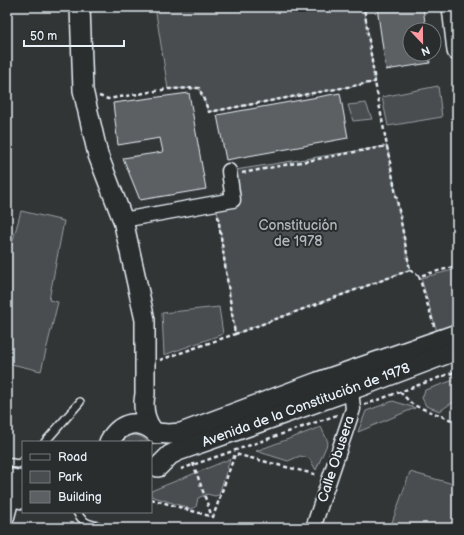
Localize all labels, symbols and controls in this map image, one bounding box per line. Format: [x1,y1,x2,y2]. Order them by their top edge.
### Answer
scale bar [24,22,124,48]
north arrow [402,22,442,62]
text: 50 m [30,29,57,44]
text: N [419,43,432,58]
park label: Constitución de 1978 [259,217,338,250]
street label: Avenida de la Constitución de 1978 [200,359,412,451]
street label: Calle Obusera [314,413,358,505]
legend [22,441,152,513]
text: Road [58,450,87,465]
text: Park [58,470,82,485]
text: Building [58,490,102,505]

